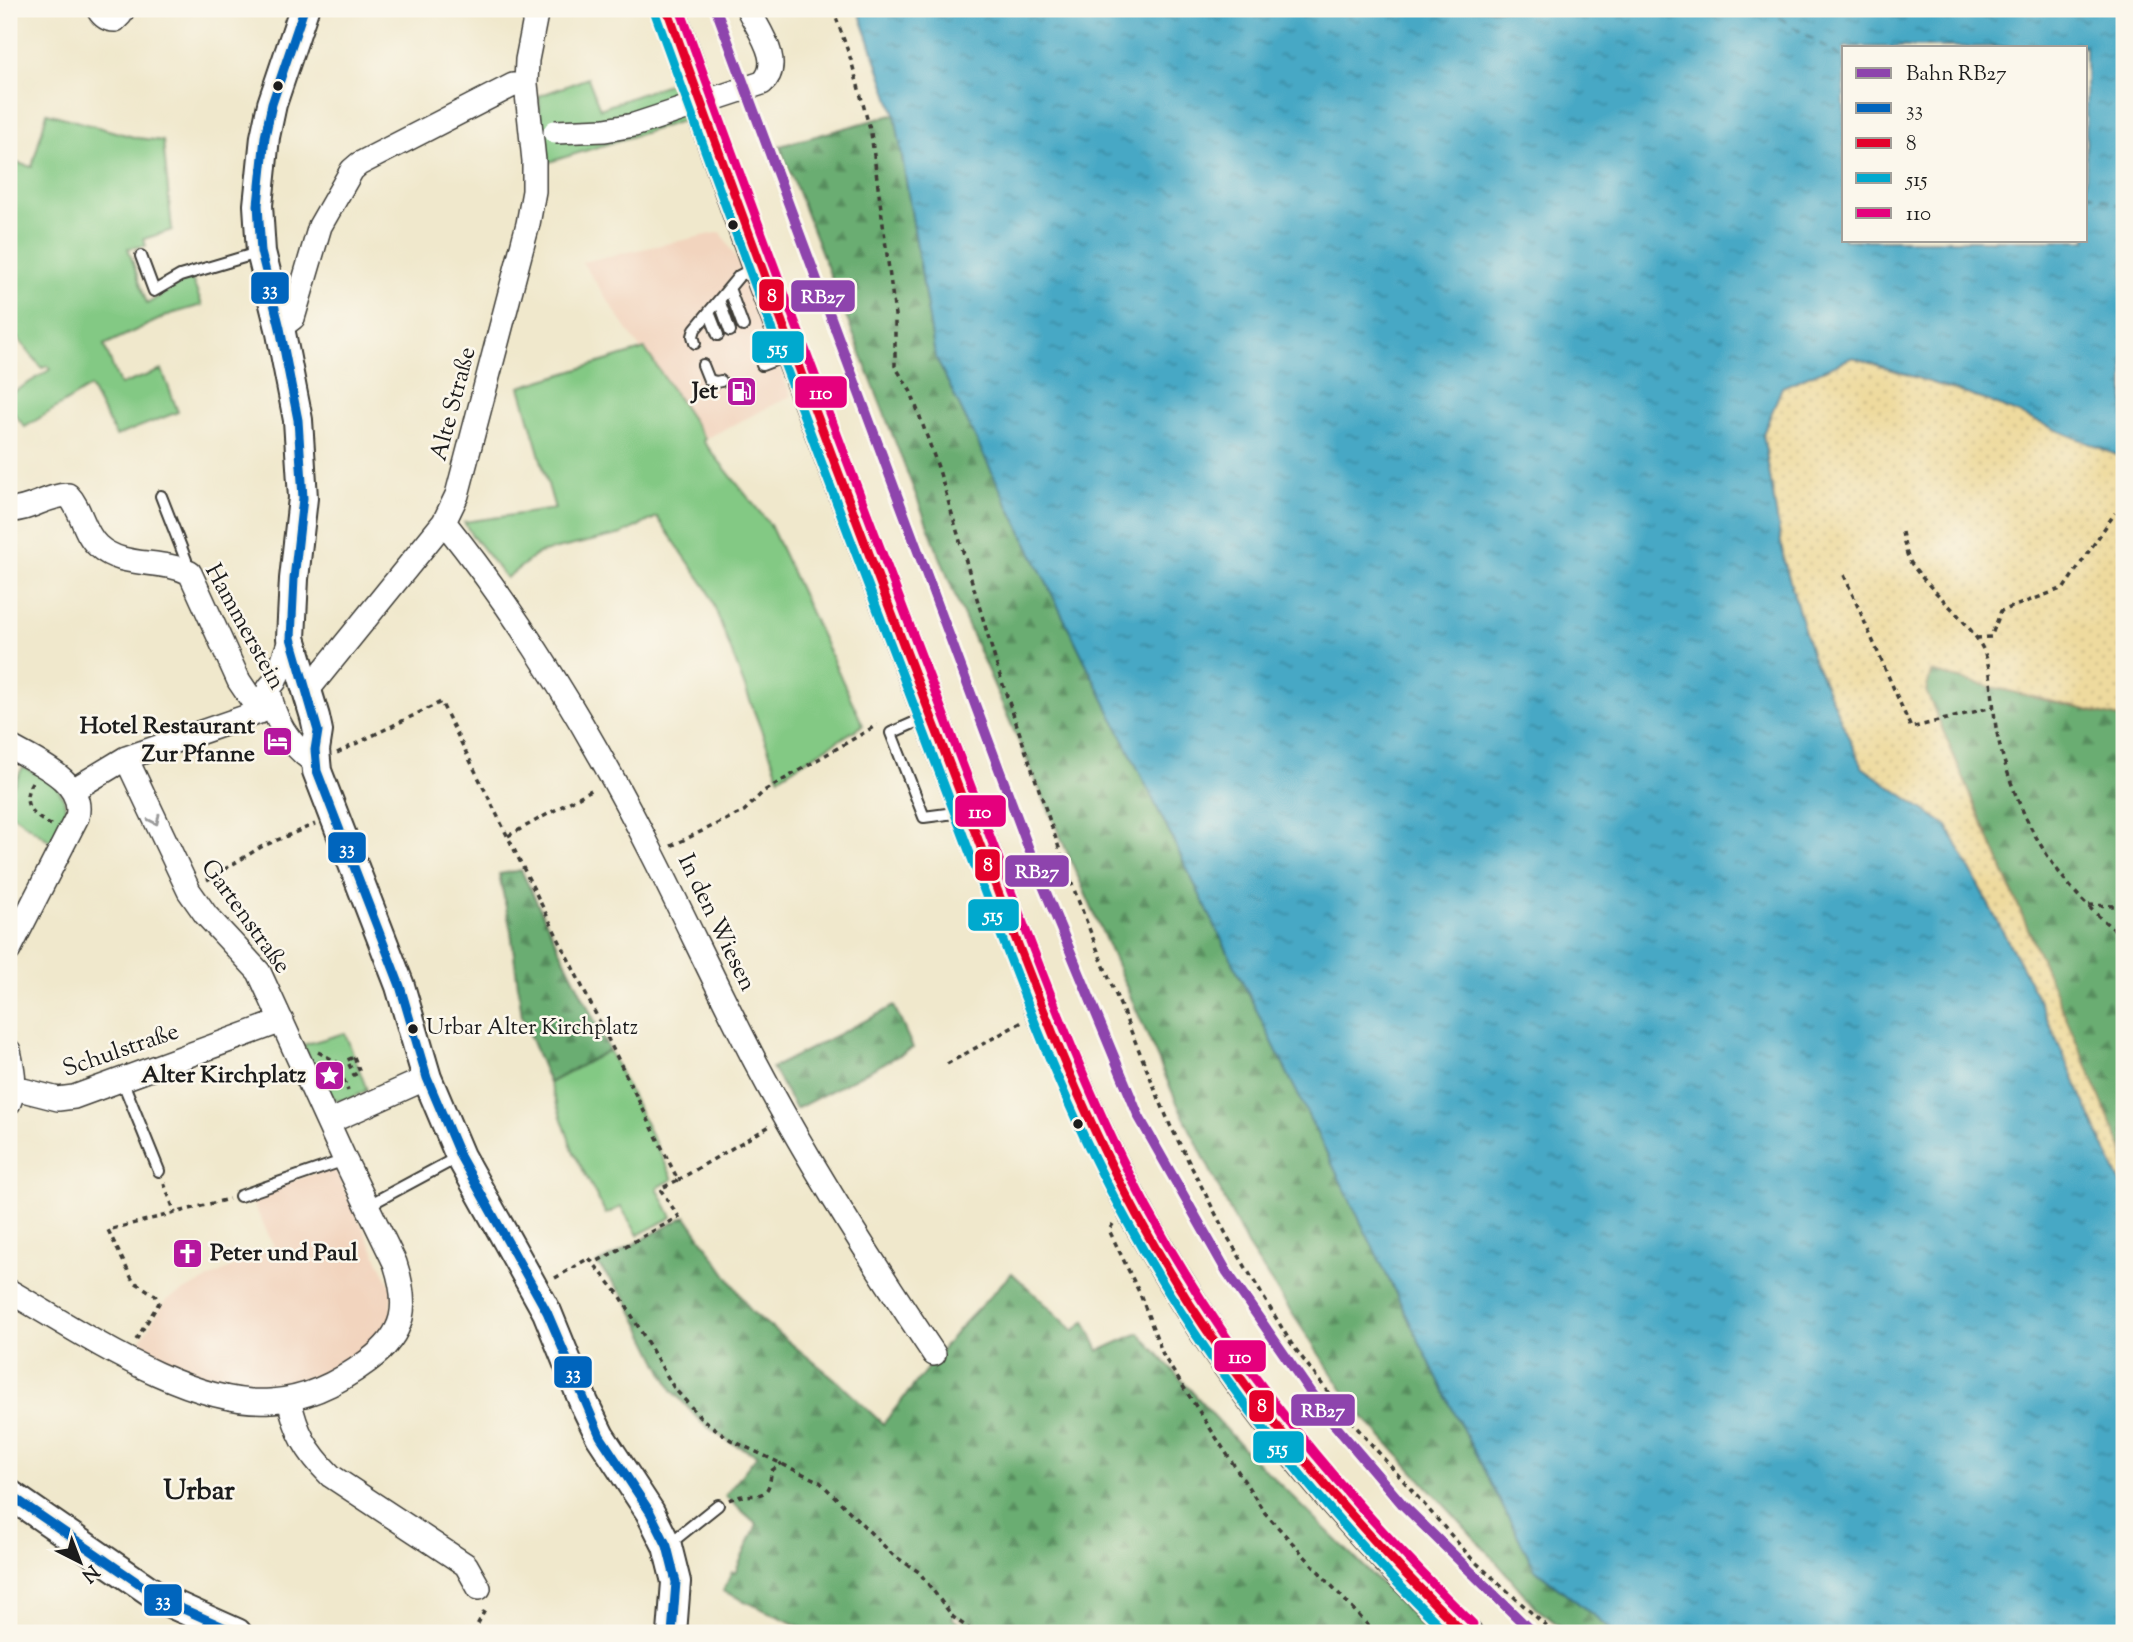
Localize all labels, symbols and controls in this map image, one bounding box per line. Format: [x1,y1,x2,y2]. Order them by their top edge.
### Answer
legend [1842,46,2088,242]
text: Bahn RB27 [1906,60,2007,90]
unlabelled marker [271,79,285,93]
text: 33 [1906,96,1923,126]
text: 8 [1906,130,1917,160]
text: 515 [1905,166,1928,196]
text: 110 [1906,200,1931,230]
unlabelled marker [726,218,740,232]
line badge: 33 [250,271,290,305]
text: 33 [262,277,278,304]
line badge: 8 [758,278,785,312]
line badge: RB27 [790,279,856,313]
text: 8 [767,284,777,311]
text: RB27 [801,285,845,312]
line badge: 515 [751,330,805,364]
text: 515 [766,336,788,363]
street label: Alte Straße [422,343,486,465]
place label: Jet [690,375,719,409]
fuel station icon: Jet [724,375,758,409]
line badge: 110 [794,375,848,409]
text: 110 [810,381,832,408]
street label: Hammerstein [195,558,293,696]
place label: Hotel Restaurant Zur Pfanne [80,710,256,772]
hotel icon: Hotel Restaurant Zur Pfanne [261,724,295,758]
line badge: 110 [954,794,1007,828]
text: 110 [969,800,991,827]
one-way arrow [146,813,160,825]
line badge: 33 [327,831,367,864]
text: 33 [339,836,355,863]
line badge: 8 [974,848,1001,882]
street label: In den Wiesen [668,849,764,997]
street label: Gartenstraße [192,853,298,981]
text: 8 [983,853,993,880]
line badge: RB27 [1004,854,1070,888]
text: RB27 [1015,860,1059,887]
line badge: 515 [967,898,1020,932]
text: 515 [981,903,1003,930]
place label: Urbar Alter Kirchplatz [426,1013,638,1045]
street label: Schulstraße [58,1015,184,1087]
marker: Urbar Alter Kirchplatz [406,1022,420,1036]
place label: Alter Kirchplatz [141,1059,306,1093]
place icon: Alter Kirchplatz [312,1059,346,1093]
unlabelled marker [1071,1117,1085,1131]
church icon: Peter und Paul [170,1237,204,1271]
place label: Peter und Paul [210,1237,358,1271]
line badge: 110 [1213,1339,1267,1373]
text: 110 [1229,1345,1251,1372]
line badge: 33 [553,1355,593,1389]
text: 33 [565,1361,581,1388]
line badge: 8 [1248,1389,1275,1423]
line badge: RB27 [1290,1393,1356,1427]
text: 8 [1257,1394,1267,1421]
text: RB27 [1301,1399,1345,1426]
line badge: 515 [1252,1430,1305,1464]
text: 515 [1266,1436,1288,1463]
district label: Urbar [163,1472,235,1512]
north arrow [46,1526,116,1596]
text: N [75,1558,104,1588]
line badge: 33 [143,1583,183,1617]
text: 33 [155,1588,171,1615]

